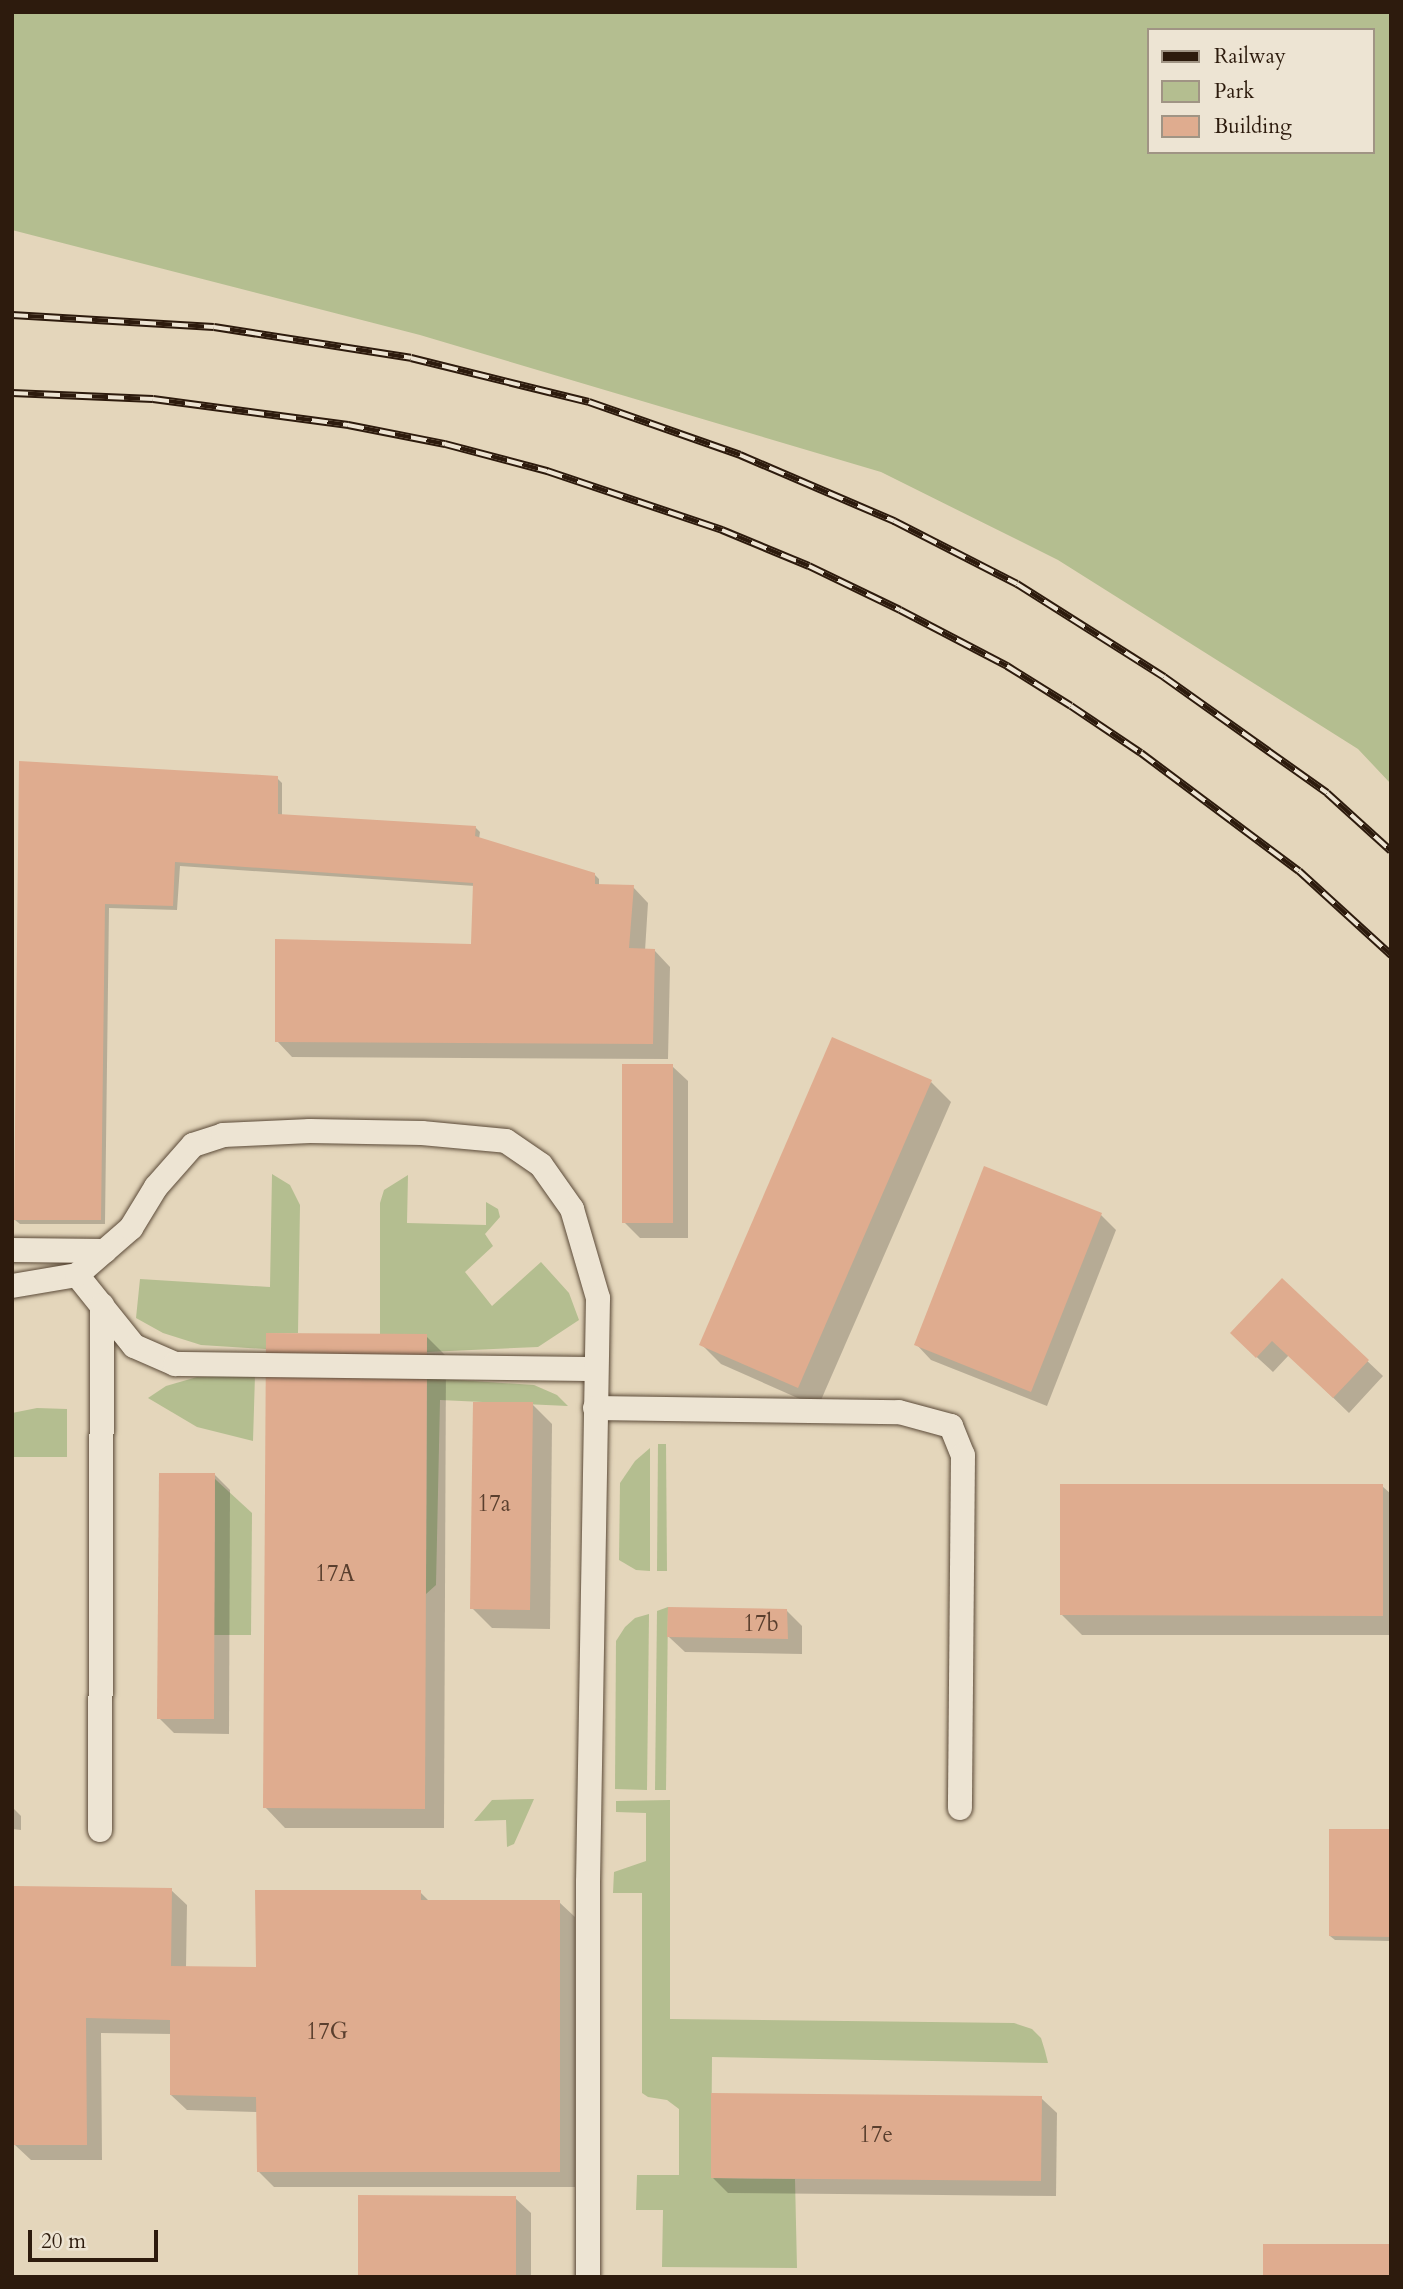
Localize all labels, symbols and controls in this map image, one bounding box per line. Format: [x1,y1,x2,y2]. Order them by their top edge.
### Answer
legend [1148,28,1375,154]
text: Railway [1214,42,1286,71]
text: Park [1214,77,1254,106]
text: Building [1214,112,1292,141]
house number: 17a [477,1490,511,1518]
house number: 17A [315,1560,355,1588]
house number: 17b [743,1610,779,1638]
house number: 17G [306,2018,348,2046]
house number: 17e [859,2121,893,2149]
scale bar [32,2216,161,2260]
text: 20 m [41,2227,86,2256]

